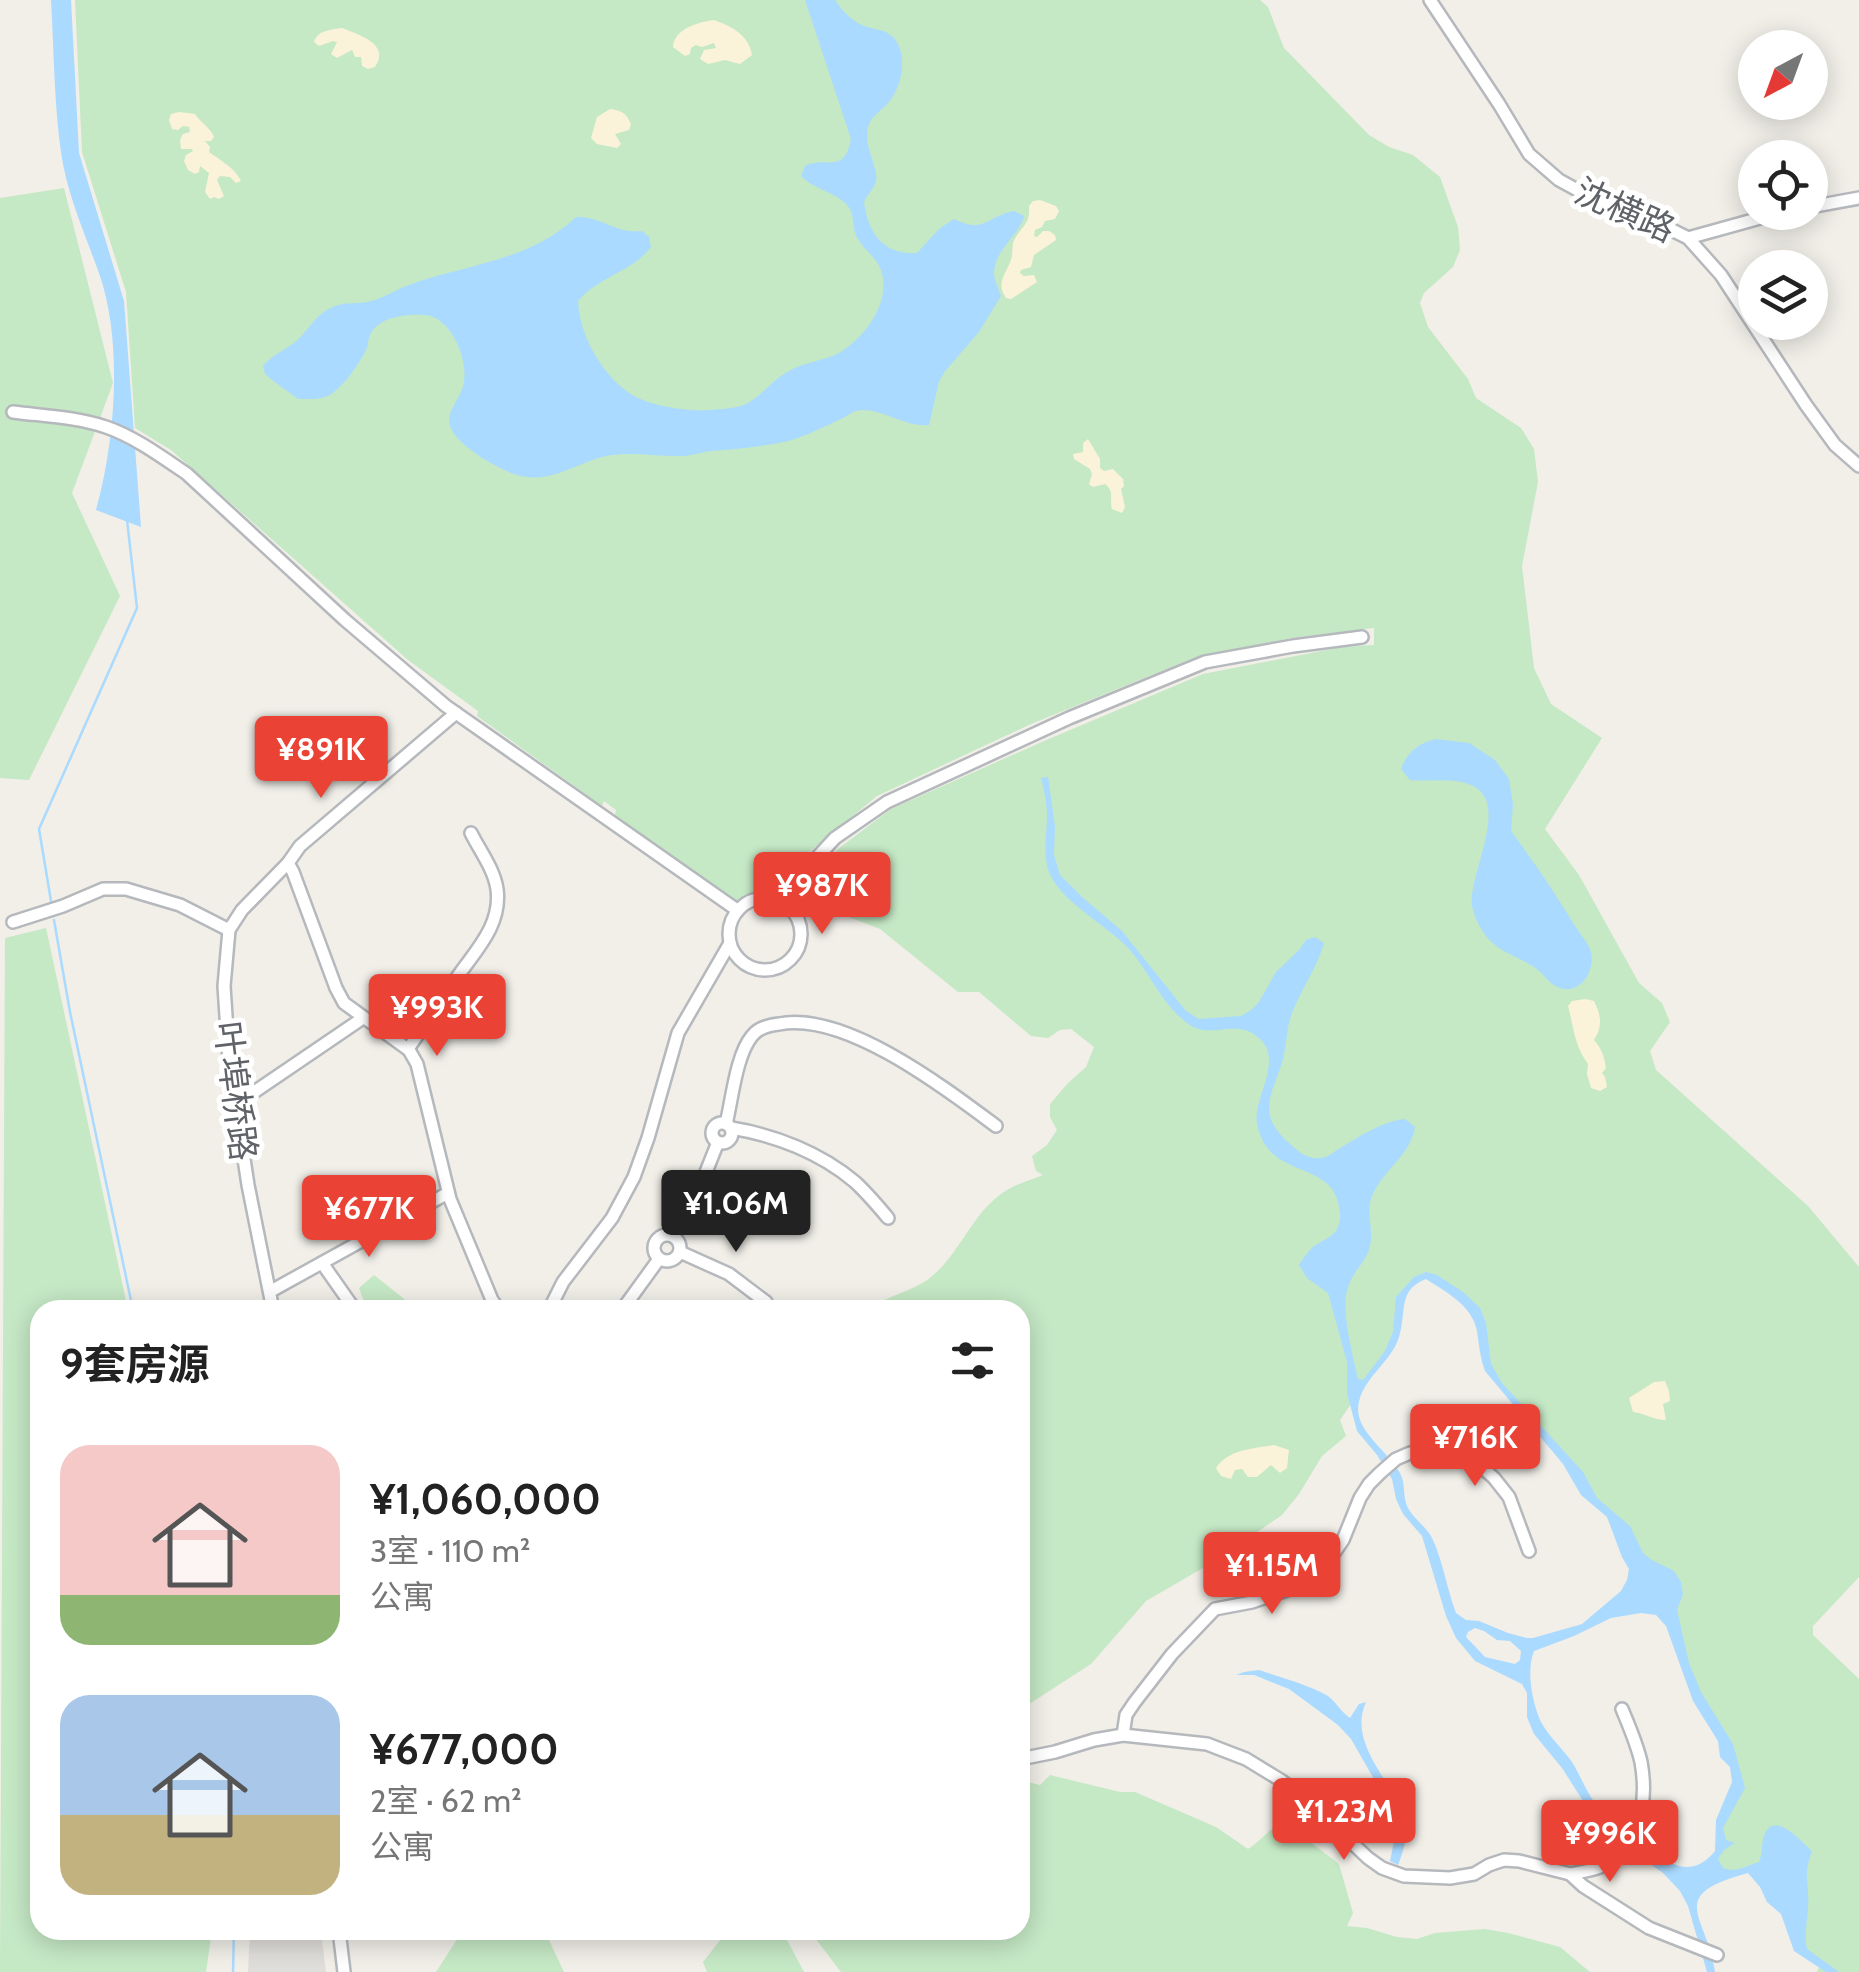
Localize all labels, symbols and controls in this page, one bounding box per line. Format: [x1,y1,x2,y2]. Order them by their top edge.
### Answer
north arrow [1738,30,1828,120]
map controls [1738,30,1828,340]
button: locate [1738,140,1828,230]
street label: 沈横路 [1568,169,1682,251]
button: layers [1738,250,1828,340]
pin: ¥891K [251,716,391,801]
text: ¥891K [277,729,365,768]
pin: ¥987K [752,852,892,937]
text: ¥987K [775,865,869,904]
pin: ¥993K [367,974,507,1059]
text: ¥993K [391,987,483,1026]
street label: 叶埠桥路 [206,1019,266,1163]
pin: ¥1.06M [655,1170,817,1255]
pin: ¥677K [299,1175,439,1260]
text: ¥1.06M [683,1183,789,1222]
text: ¥677K [324,1188,414,1227]
icon: filters [945,1333,1000,1388]
text: 9套房源 [60,1338,210,1390]
pin: ¥716K [1405,1404,1545,1489]
text: ¥716K [1432,1417,1518,1456]
text: ¥1,060,000 [370,1473,601,1525]
icon: home [140,1485,260,1605]
text: 3室 · 110 m² [370,1531,530,1570]
pin: ¥1.15M [1191,1532,1353,1617]
text: ¥1.15M [1225,1545,1319,1584]
text: 公寓 [370,1577,434,1616]
text: ¥677,000 [370,1723,559,1775]
icon: home [140,1735,260,1855]
pin: ¥1.23M [1263,1778,1425,1863]
text: 2室 · 62 m² [370,1781,522,1820]
text: ¥1.23M [1294,1791,1394,1830]
pin: ¥996K [1540,1800,1680,1885]
text: ¥996K [1563,1813,1657,1852]
text: 公寓 [370,1827,434,1866]

